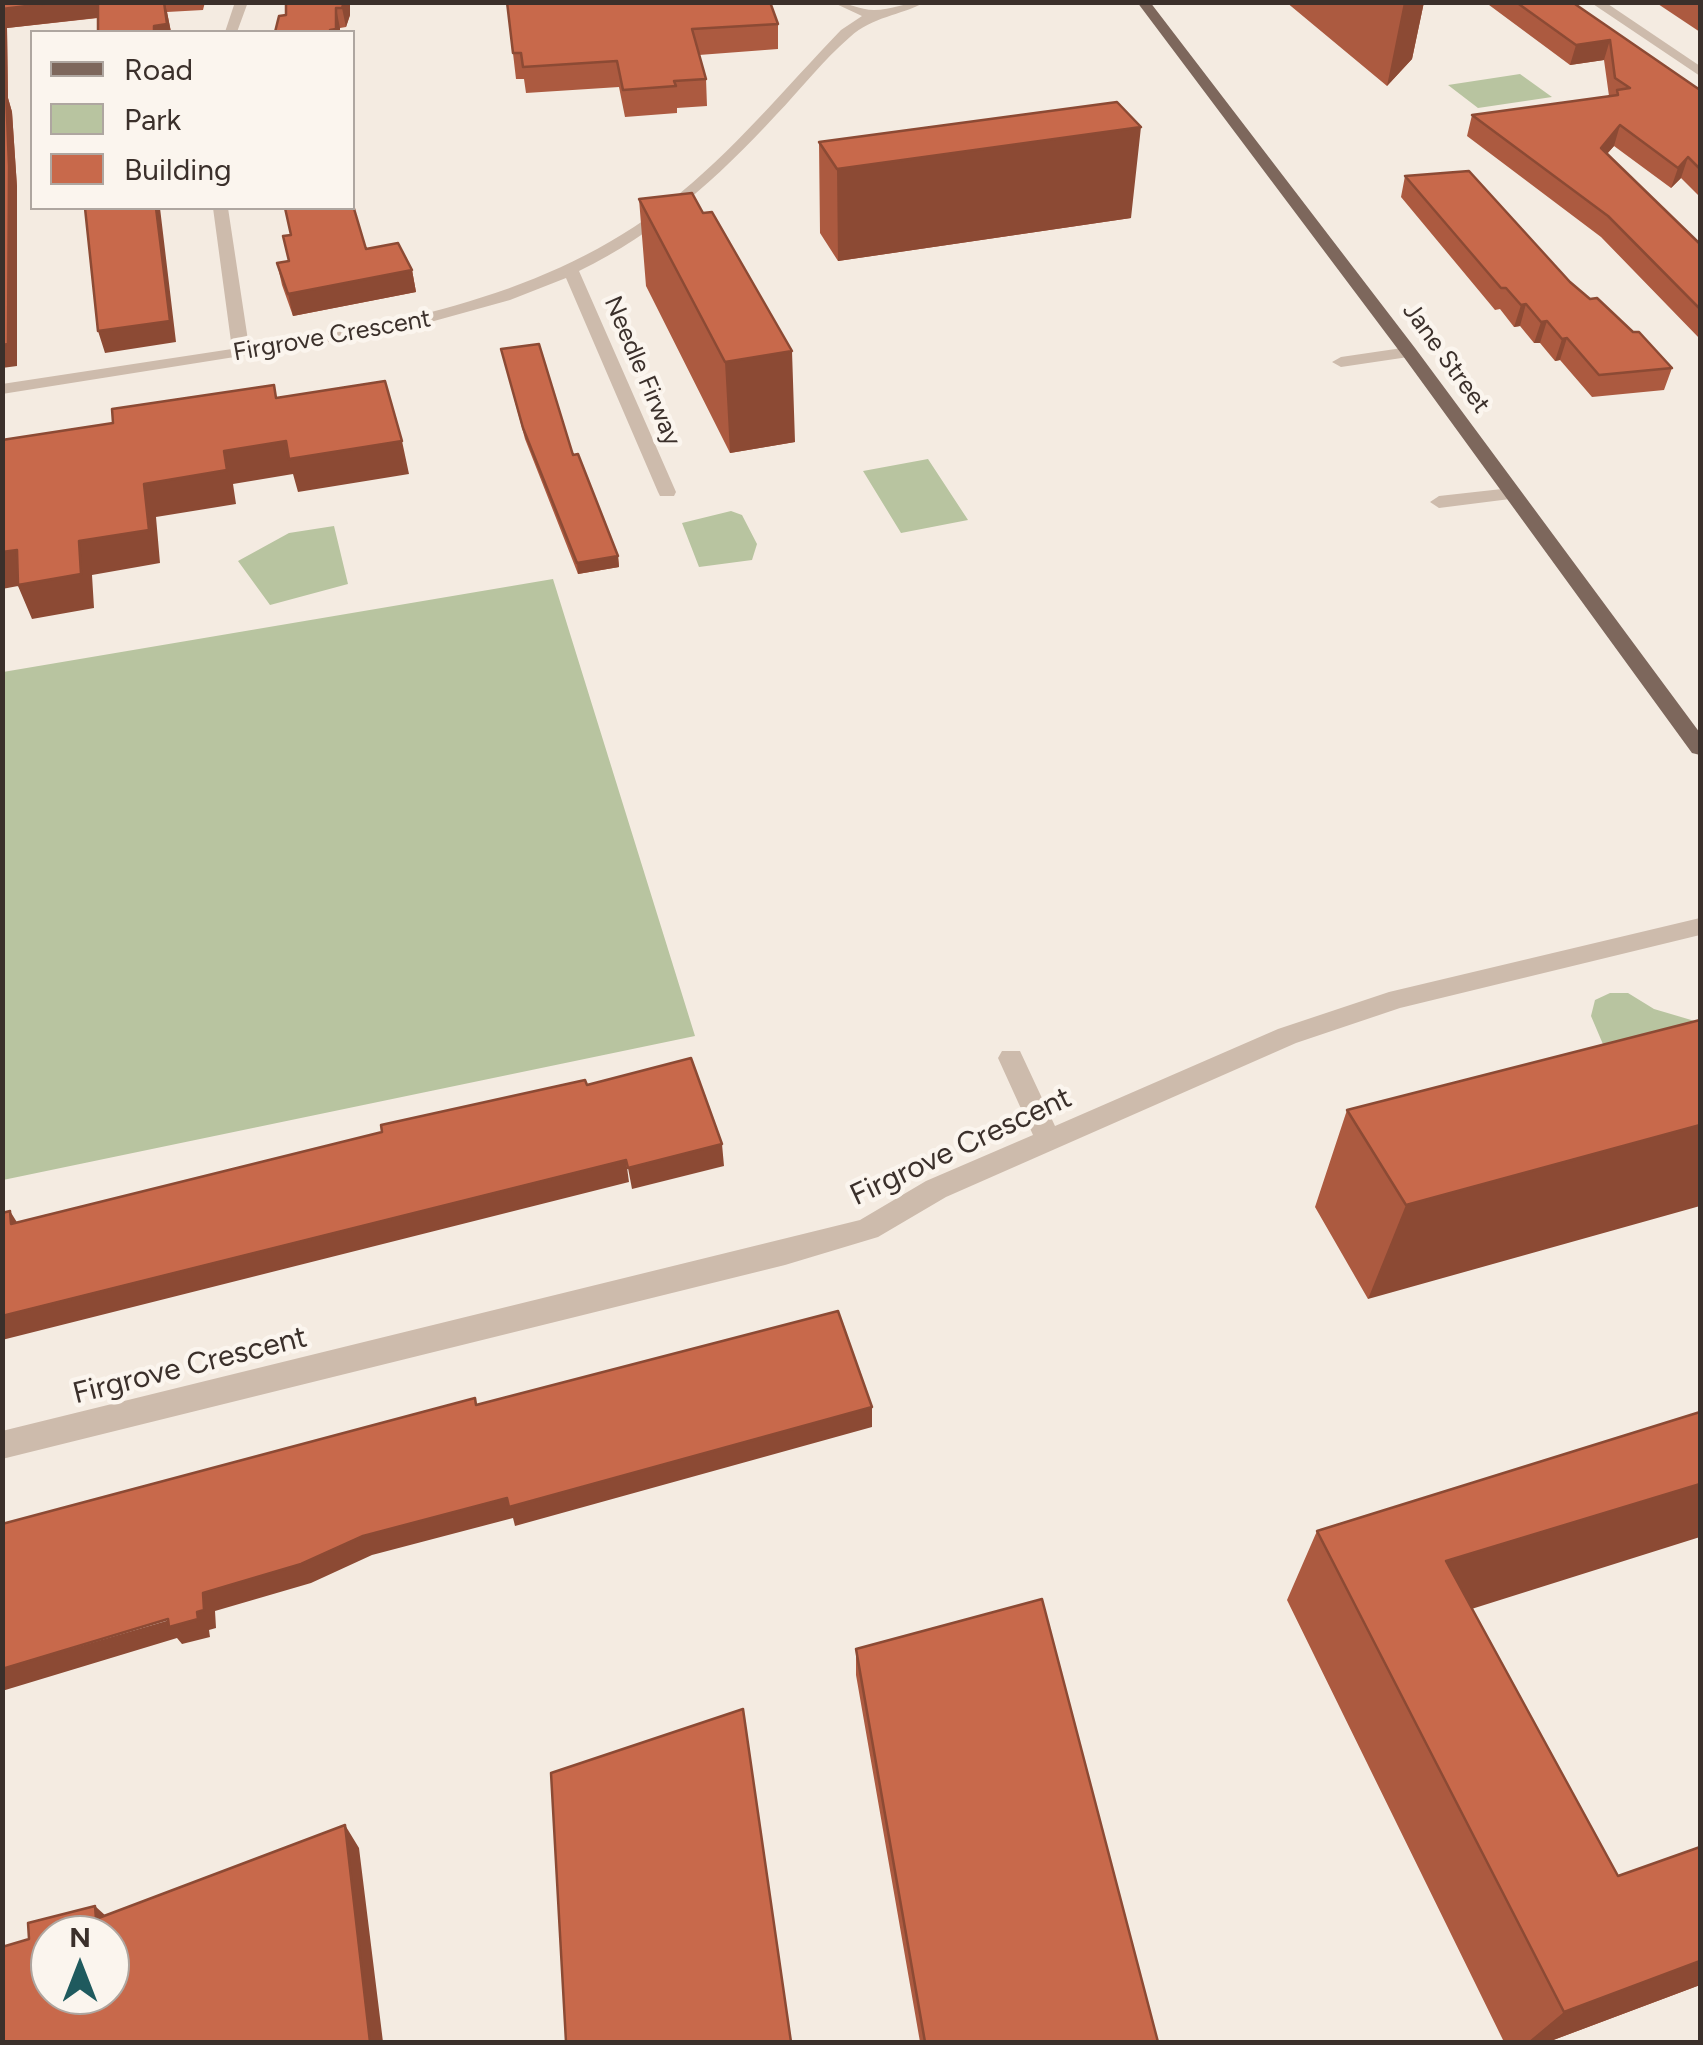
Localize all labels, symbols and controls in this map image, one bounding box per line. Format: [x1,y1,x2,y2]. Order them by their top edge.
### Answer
legend [30,30,355,210]
text: Road [124,51,193,88]
text: Park [124,101,181,138]
text: Building [124,151,232,188]
street label: Needle Firway [597,292,687,450]
street label: Jane Street [1396,297,1496,419]
street label: Firgrove Crescent [231,304,433,368]
street label: Firgrove Crescent [845,1080,1077,1214]
street label: Firgrove Crescent [69,1320,311,1412]
north arrow [30,1915,130,2015]
text: N [69,1920,91,1954]

